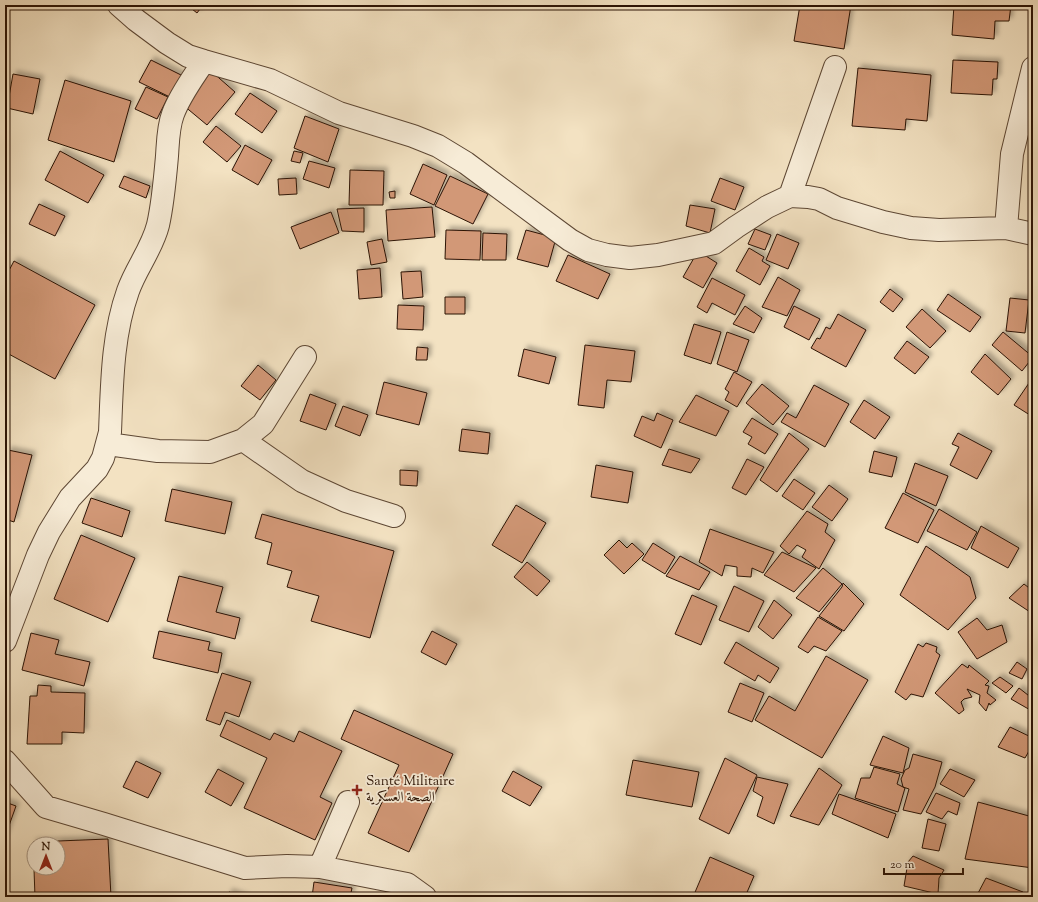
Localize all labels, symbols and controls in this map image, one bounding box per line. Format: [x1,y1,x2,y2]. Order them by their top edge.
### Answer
place label: Santé Militaire الصحة العسكرية [366,772,455,808]
marker: Santé Militaire الصحة العسكرية [351,784,363,796]
north arrow [26,836,66,876]
text: N [41,839,51,855]
scale bar [884,850,963,876]
text: 20 m [890,856,915,874]

